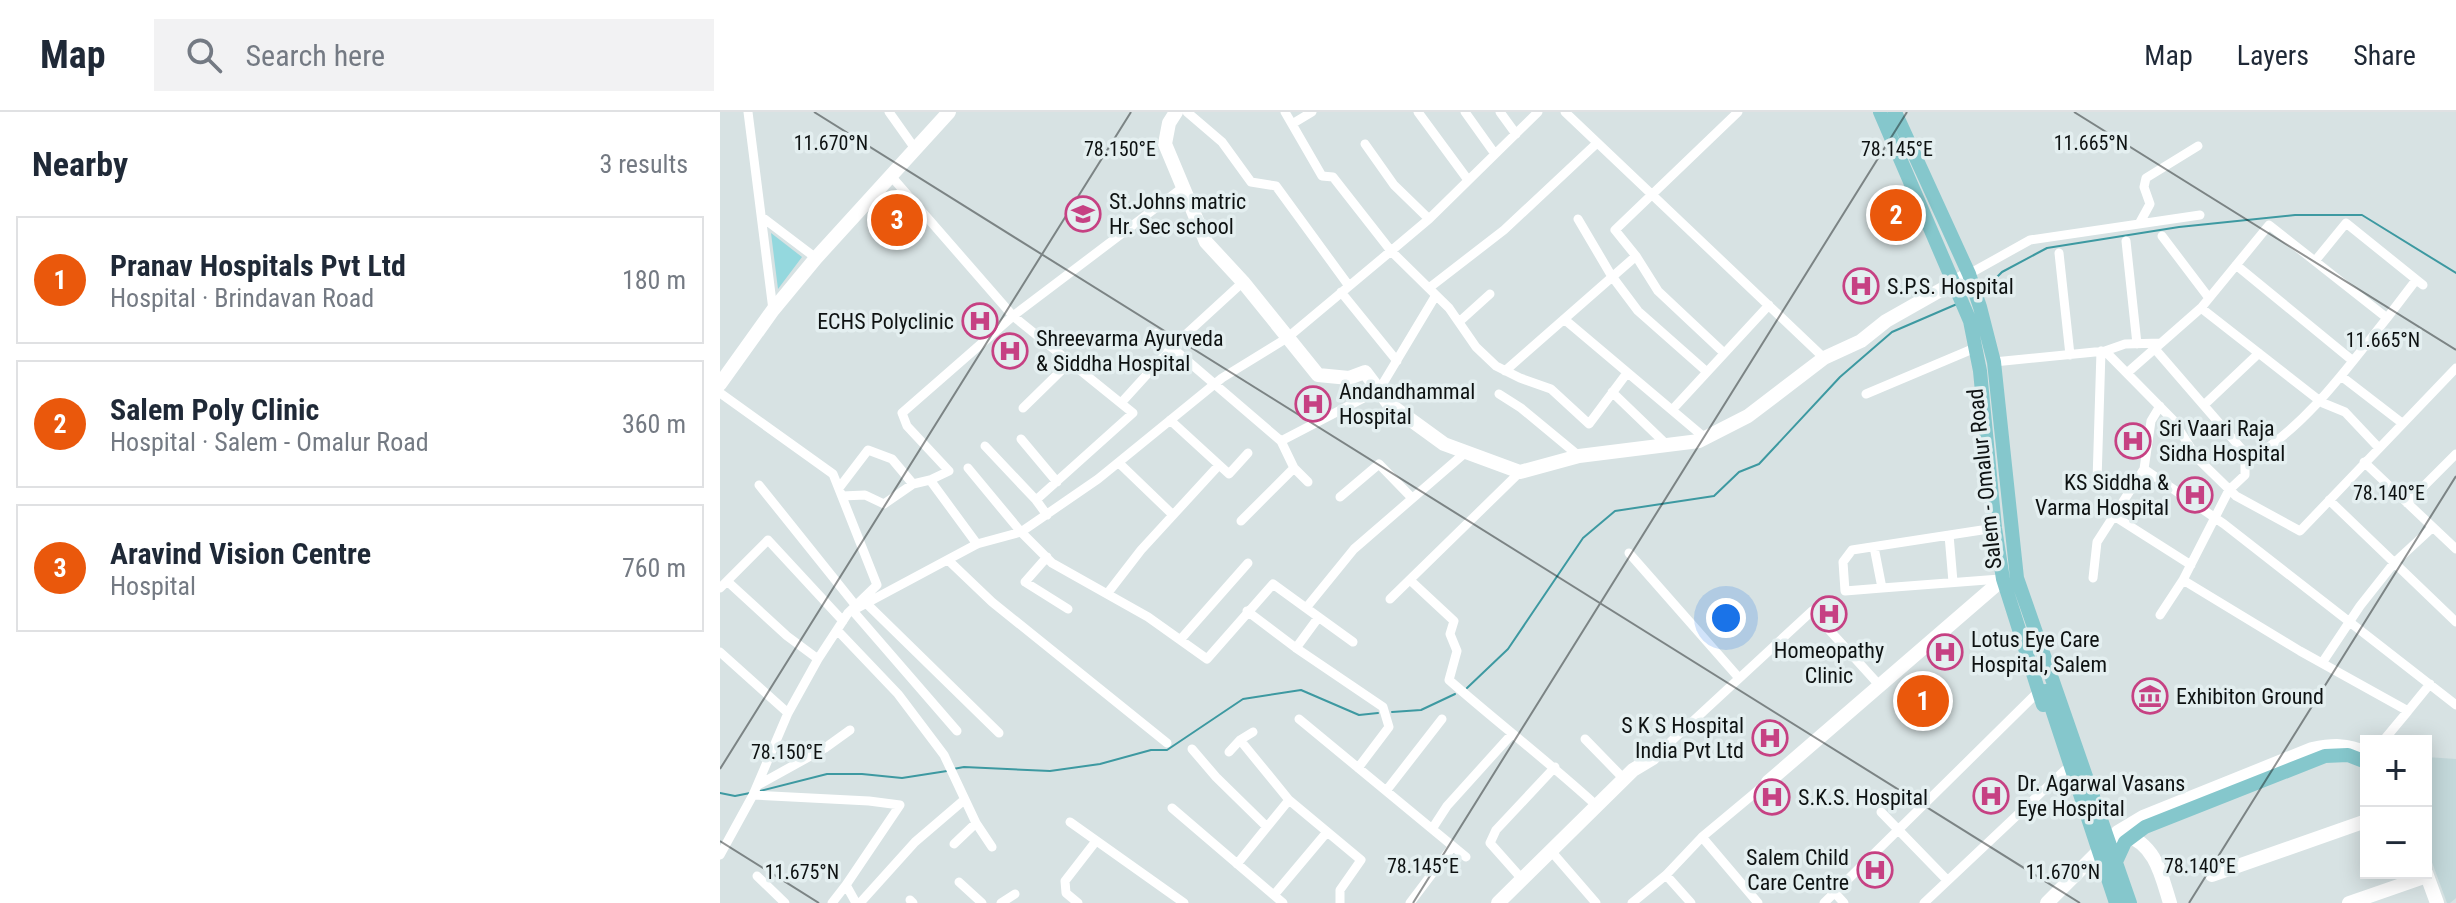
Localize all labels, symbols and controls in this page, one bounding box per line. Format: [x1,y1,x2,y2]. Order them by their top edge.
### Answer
search box [154,19,714,91]
text: Map [40,33,106,77]
icon: search [182,33,226,77]
text: Search here [246,38,385,73]
text: Map [2144,39,2193,72]
text: Layers [2237,39,2309,72]
text: Share [2353,39,2416,72]
text: 11.670°N [794,131,868,155]
text: 11.665°N [2054,131,2128,155]
text: 78.150°E [1084,137,1156,161]
text: 78.145°E [1861,137,1933,161]
text: Nearby [32,144,128,184]
text: 3 results [599,149,688,179]
pin: 2 [1870,185,1922,245]
place label: St.Johns matric Hr. Sec school [1109,189,1246,239]
pin: 3 [871,190,923,250]
school or university icon: St.Johns matric Hr. Sec school [1064,195,1102,233]
text: Pranav Hospitals Pvt Ltd [110,248,406,283]
text: 1 [53,265,67,295]
text: 180 m [622,265,686,295]
hospital icon: S.P.S. Hospital [1842,267,1880,305]
place label: S.P.S. Hospital [1887,274,2014,299]
text: Hospital · Brindavan Road [110,283,374,313]
hospital icon: ECHS Polyclinic [961,302,999,340]
place label: ECHS Polyclinic [817,309,954,334]
place label: Shreevarma Ayurveda & Siddha Hospital [1036,326,1224,376]
text: 11.665°N [2346,328,2420,352]
hospital icon: Shreevarma Ayurveda & Siddha Hospital [991,332,1029,370]
place label: Andandhammal Hospital [1339,379,1475,429]
hospital icon: Andandhammal Hospital [1294,385,1332,423]
street label: Salem - Omalur Road [1963,387,2006,570]
text: Salem Poly Clinic [110,392,319,427]
text: 2 [53,409,67,439]
text: 360 m [622,409,686,439]
place label: Sri Vaari Raja Sidha Hospital [2159,416,2285,466]
hospital icon: Sri Vaari Raja Sidha Hospital [2114,422,2152,460]
text: Hospital · Salem - Omalur Road [110,427,429,457]
place label: KS Siddha & Varma Hospital [2035,470,2169,520]
hospital icon: KS Siddha & Varma Hospital [2176,476,2214,514]
text: 78.140°E [2353,481,2425,505]
text: Aravind Vision Centre [110,536,371,571]
text: 3 [53,553,67,583]
text: 760 m [622,553,686,583]
text: Hospital [110,571,196,601]
hospital icon: Homeopathy Clinic [1810,595,1848,633]
your location [1706,598,1746,638]
place label: Lotus Eye Care Hospital, Salem [1971,627,2107,677]
hospital icon: Lotus Eye Care Hospital, Salem [1926,633,1964,671]
place label: Homeopathy Clinic [1774,638,1884,688]
pin: 1 [1897,671,1949,731]
museum icon: Exhibiton Ground [2131,677,2169,715]
place label: Exhibiton Ground [2176,684,2324,709]
place label: S K S Hospital India Pvt Ltd [1621,713,1744,763]
hospital icon: S K S Hospital India Pvt Ltd [1751,719,1789,757]
map controls [2360,735,2432,879]
button: + [2360,735,2432,807]
text: 78.150°E [751,740,823,764]
place label: Dr. Agarwal Vasans Eye Hospital [2017,771,2185,821]
hospital icon: Dr. Agarwal Vasans Eye Hospital [1972,777,2010,815]
hospital icon: S.K.S. Hospital [1753,778,1791,816]
place label: S.K.S. Hospital [1798,785,1928,810]
button: − [2360,807,2432,879]
place label: Salem Child Care Centre [1746,845,1849,895]
hospital icon: Salem Child Care Centre [1856,851,1894,889]
text: 78.145°E [1387,854,1459,878]
text: 78.140°E [2164,854,2236,878]
text: 11.675°N [765,860,839,884]
text: 11.670°N [2026,860,2100,884]

